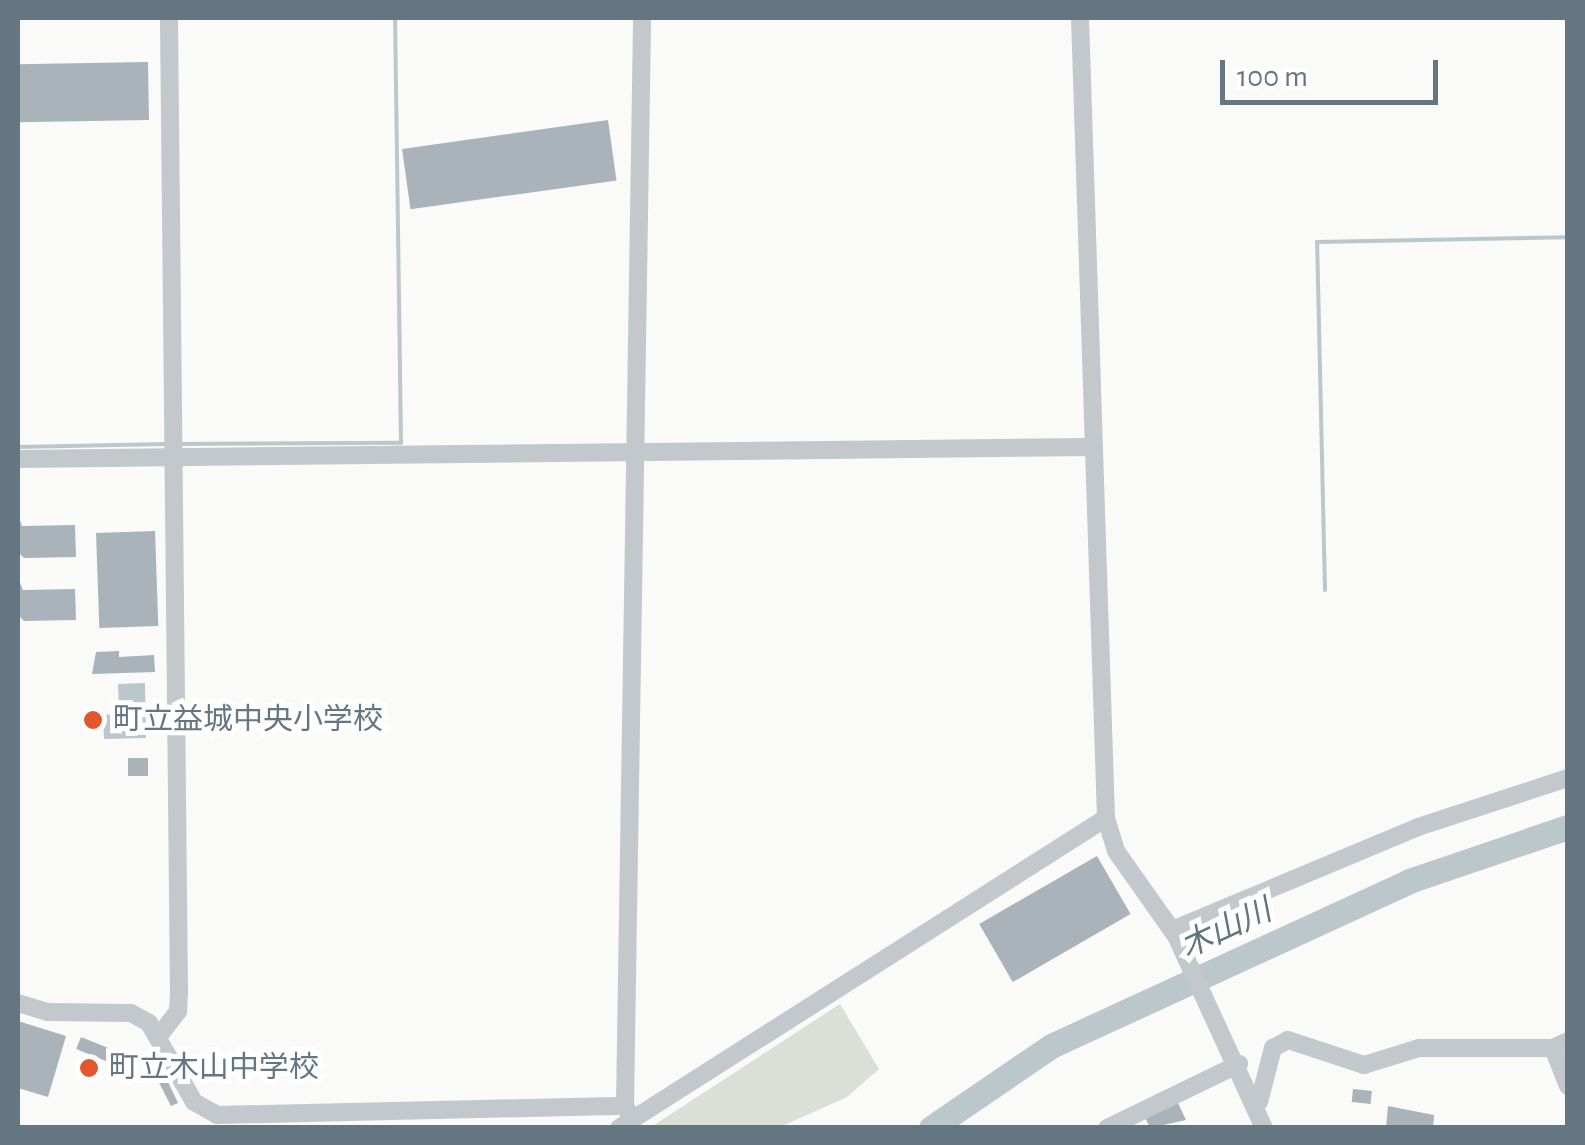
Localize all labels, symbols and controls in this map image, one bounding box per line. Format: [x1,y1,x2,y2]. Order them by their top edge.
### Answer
scale bar [1225,40,1442,102]
text: 100 m [1237,62,1308,92]
place label: 町立益城中央小学校 [113,702,383,738]
marker: 町立益城中央小学校 [82,709,104,731]
water label: 木山川 [1174,891,1278,967]
place label: 町立木山中学校 [109,1050,319,1086]
marker: 町立木山中学校 [78,1057,100,1079]

